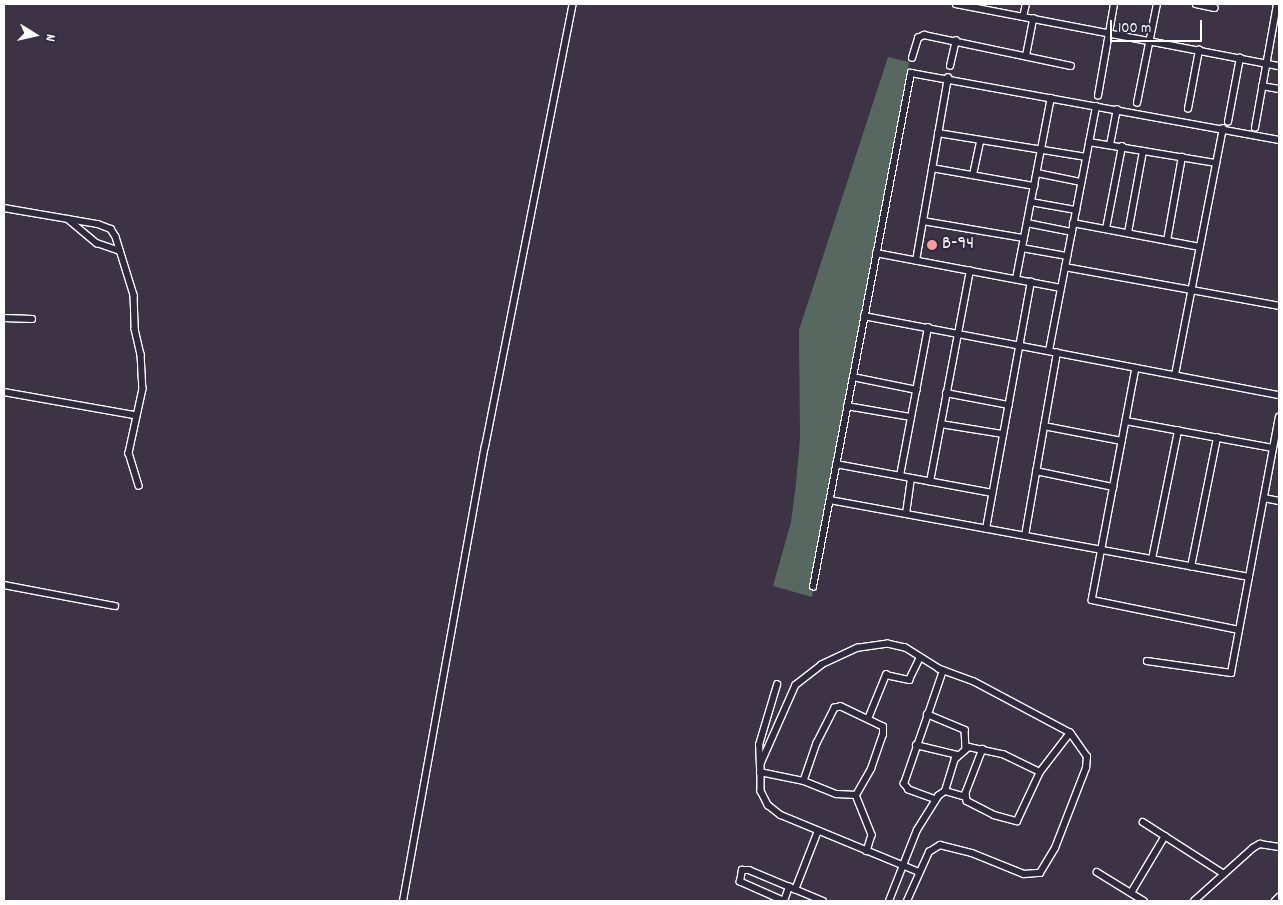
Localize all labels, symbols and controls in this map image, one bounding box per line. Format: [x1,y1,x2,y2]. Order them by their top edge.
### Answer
north arrow [10,10,60,60]
scale bar [1113,10,1206,42]
text: 100 m [1118,18,1151,40]
text: N [39,32,60,43]
place label: B-94 [942,234,974,256]
marker: B-94 [926,239,938,251]

